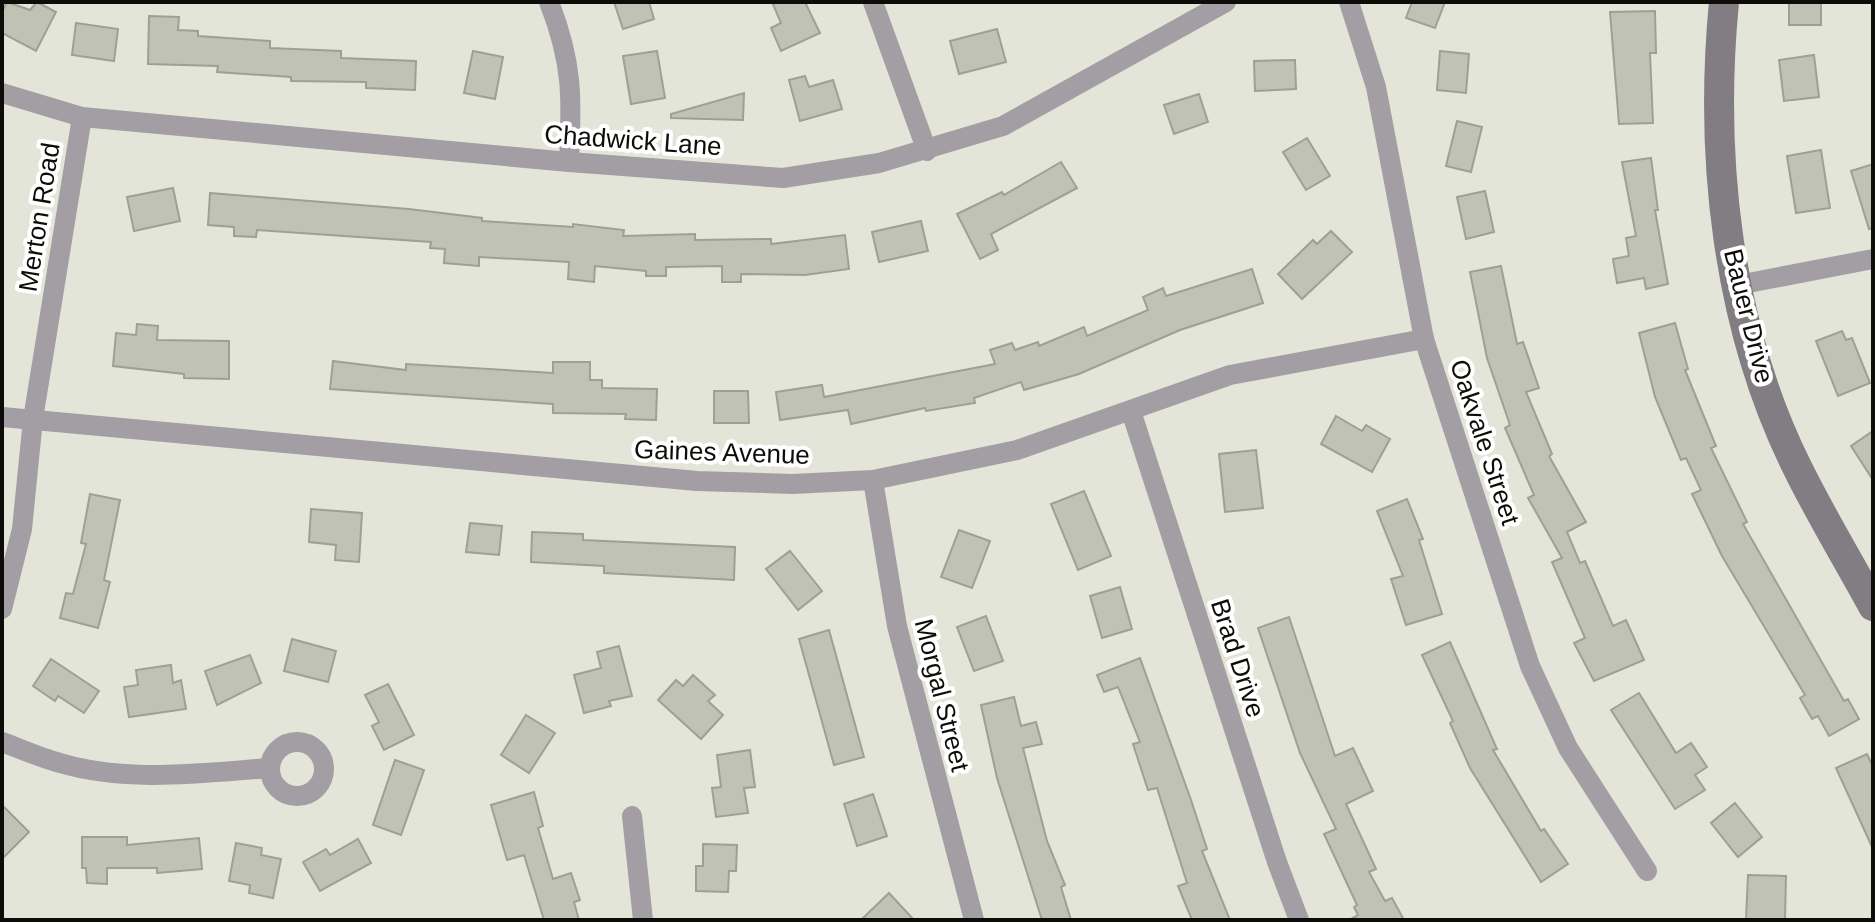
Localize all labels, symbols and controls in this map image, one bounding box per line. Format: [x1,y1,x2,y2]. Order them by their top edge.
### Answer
street label: Chadwick Lane [543,119,723,161]
street label: Merton Road [12,140,66,294]
street label: Bauer Drive [1718,246,1780,386]
street label: Oakvale Street [1444,356,1526,529]
street label: Gaines Avenue [634,434,810,470]
street label: Brad Drive [1205,595,1271,721]
street label: Morgal Street [909,616,976,775]

